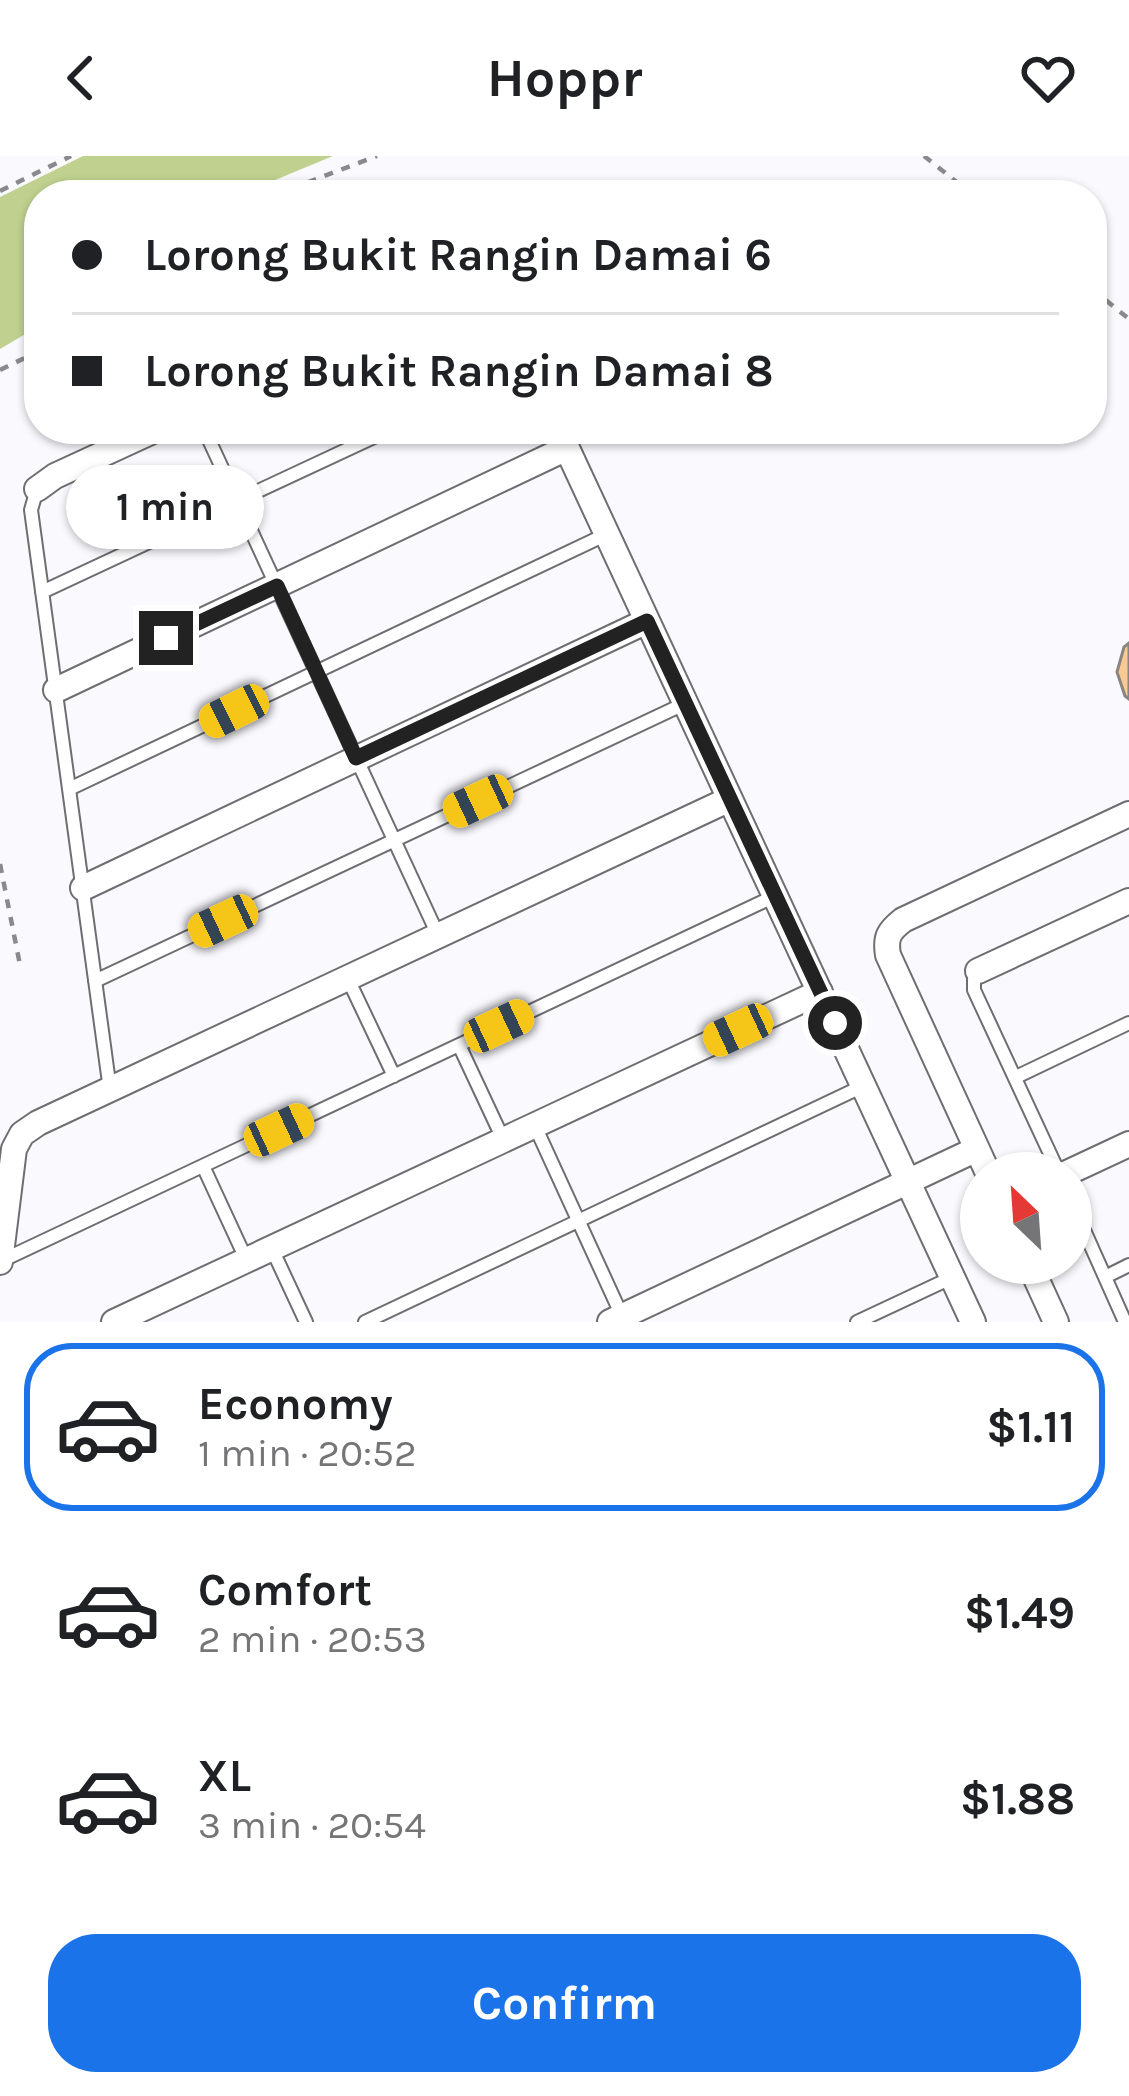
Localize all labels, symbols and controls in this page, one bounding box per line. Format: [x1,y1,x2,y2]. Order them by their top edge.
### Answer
icon: back [48,45,114,111]
icon: heart [1015,45,1081,111]
text: Hoppr [487,46,642,110]
text: Lorong Bukit Rangin Damai 6 [144,229,772,281]
text: Lorong Bukit Rangin Damai 8 [144,345,774,397]
callout: 1 min [67,464,265,548]
text: 1 min [116,484,214,530]
route end [139,611,193,665]
car [194,679,274,743]
car [438,769,518,833]
car [183,889,263,953]
car [459,994,539,1058]
route start [808,996,862,1050]
car [698,998,778,1062]
car [239,1098,319,1162]
north arrow [960,1152,1092,1284]
map controls [960,1152,1092,1284]
icon: car [54,1373,162,1481]
text: Economy [198,1378,393,1430]
text: $1.11 [986,1401,1075,1453]
text: 1 min · 20:52 [198,1430,417,1476]
icon: car [54,1559,162,1667]
text: Comfort [198,1564,372,1616]
text: $1.49 [964,1587,1075,1639]
text: 2 min · 20:53 [198,1616,427,1662]
icon: car [54,1745,162,1853]
text: XL [198,1750,251,1802]
text: $1.88 [960,1773,1075,1825]
text: 3 min · 20:54 [198,1802,426,1848]
button: Confirm [48,1934,1081,2072]

